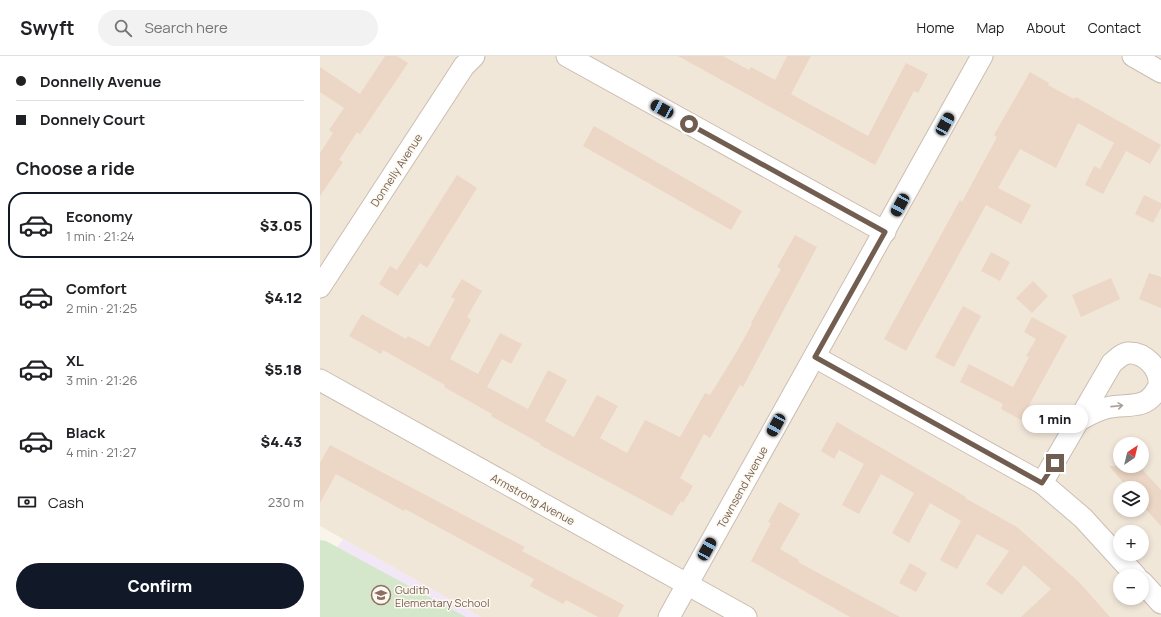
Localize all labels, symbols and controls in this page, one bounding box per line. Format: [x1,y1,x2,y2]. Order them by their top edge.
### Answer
search box [98,10,378,46]
text: Swyft [20,15,74,41]
icon: search [112,17,134,39]
text: Search here [144,17,228,38]
text: Home [917,18,954,37]
text: Map [976,18,1004,37]
text: About [1026,18,1066,37]
text: Contact [1088,18,1141,37]
text: Donnelly Avenue [40,71,161,92]
car [649,98,675,120]
text: Donnely Court [40,109,145,130]
car [934,111,956,137]
route start [680,115,698,133]
street label: Donnelly Avenue [367,130,426,209]
text: Choose a ride [16,156,135,180]
car [889,192,911,218]
text: Economy [66,206,133,227]
icon: car [18,207,54,243]
text: $3.05 [260,215,302,236]
text: 1 min · 21:24 [66,227,135,245]
text: Comfort [66,278,127,299]
icon: car [18,279,54,315]
text: $4.12 [265,287,302,308]
text: 2 min · 21:25 [66,299,137,317]
text: XL [66,350,84,371]
icon: car [18,351,54,387]
text: $5.18 [264,359,302,380]
text: 3 min · 21:26 [66,371,138,389]
one-way arrow [1110,403,1123,410]
callout: 1 min [1022,405,1088,433]
text: 1 min [1039,410,1071,428]
car [765,412,787,438]
text: Black [66,422,105,443]
icon: car [18,423,54,459]
text: $4.43 [261,431,302,452]
north arrow [1113,437,1149,473]
map controls [1113,437,1149,605]
text: 4 min · 21:27 [66,443,137,461]
street label: Townsend Avenue [713,443,771,531]
route end [1046,454,1064,472]
street label: Armstrong Avenue [488,470,578,529]
button: layers [1113,481,1149,517]
icon: cash [16,491,38,513]
text: Cash [48,492,84,513]
text: 230 m [268,493,304,511]
button: + [1113,525,1149,561]
car [696,536,718,562]
button: Confirm [16,563,304,609]
button: − [1113,569,1149,605]
place label: Gudith Elementary School [395,582,490,610]
school or university icon: Gudith Elementary School [370,584,392,606]

